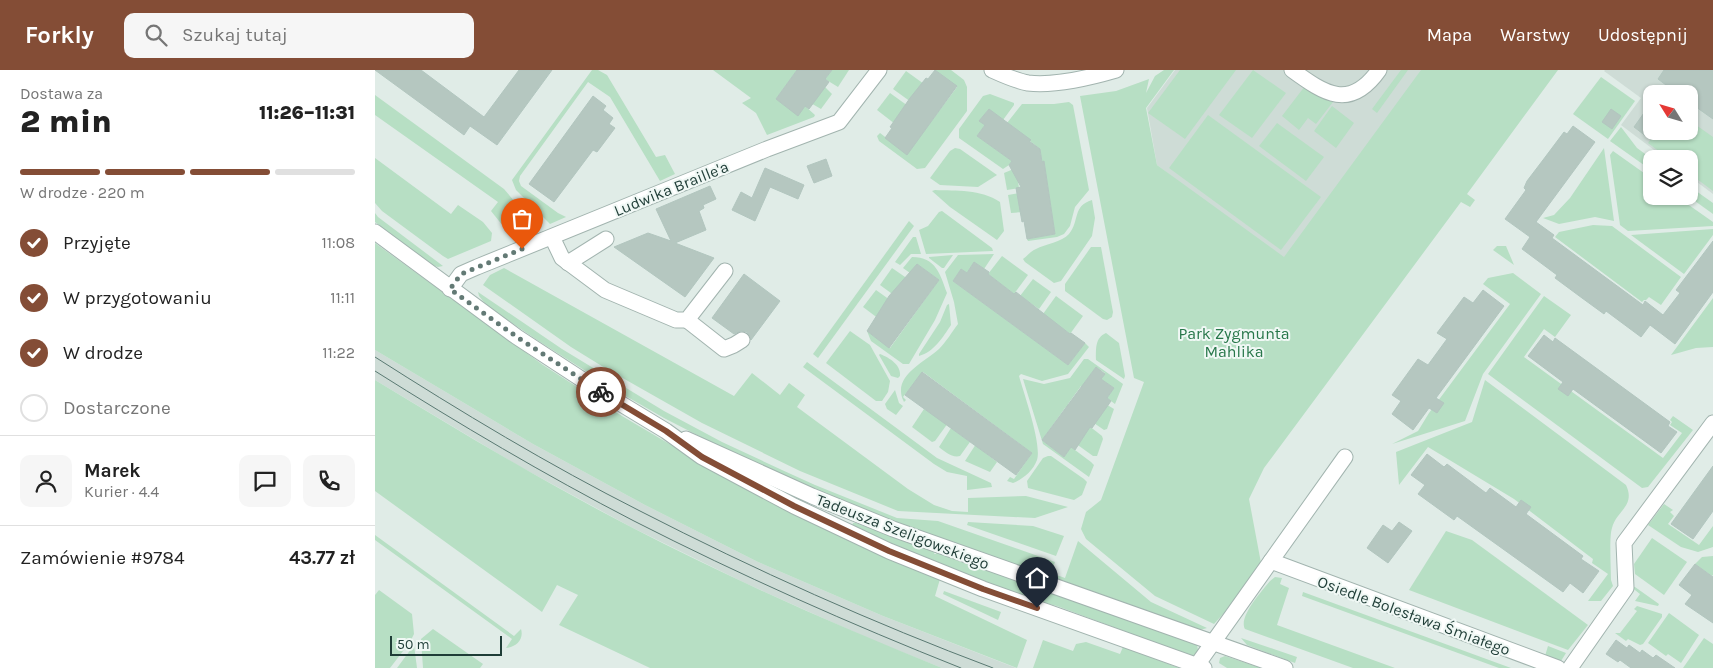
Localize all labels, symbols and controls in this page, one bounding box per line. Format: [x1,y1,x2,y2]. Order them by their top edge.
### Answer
search box [124,13,474,58]
text: Forkly [25,21,94,49]
icon: search [142,21,170,49]
text: Szukaj tutaj [182,24,288,46]
text: Mapa [1427,24,1472,46]
text: Warstwy [1500,24,1570,46]
text: Udostępnij [1598,24,1688,46]
text: Dostawa za [20,84,103,103]
north arrow [1643,85,1697,140]
map controls [1643,85,1698,205]
text: 11:26–11:31 [259,102,355,124]
text: 2 min [20,103,112,140]
button: layers [1643,150,1698,205]
street label: Ludwika Braille'a [611,157,731,220]
text: W drodze · 220 m [20,183,145,202]
pin [501,198,543,249]
icon: bag [508,205,536,233]
icon: check [20,229,48,257]
text: Przyjęte [63,232,131,254]
text: 11:08 [321,233,355,252]
icon: check [20,284,48,312]
text: W przygotowaniu [63,287,212,309]
text: 11:11 [330,288,355,307]
park label: Park Zygmunta Mahlika [1178,324,1290,361]
icon: check [20,339,48,367]
text: W drodze [63,342,143,364]
text: 11:22 [322,343,355,362]
courier [576,367,626,417]
icon: bike [587,378,615,406]
text: Dostarczone [63,397,171,419]
button: person [20,455,72,507]
button: chat [239,455,291,507]
button: phone [303,455,355,507]
text: Marek [84,460,141,482]
text: Kurier · 4.4 [84,482,159,501]
street label: Tadeusza Szeligowskiego [814,490,992,573]
text: Zamówienie #9784 [20,547,185,569]
text: 43.77 zł [289,547,355,569]
pin [1016,557,1058,608]
icon: home [1023,564,1051,592]
street label: Osiedle Bolesława Śmiałego [1315,572,1513,659]
scale bar [390,633,503,656]
text: 50 m [397,636,430,653]

